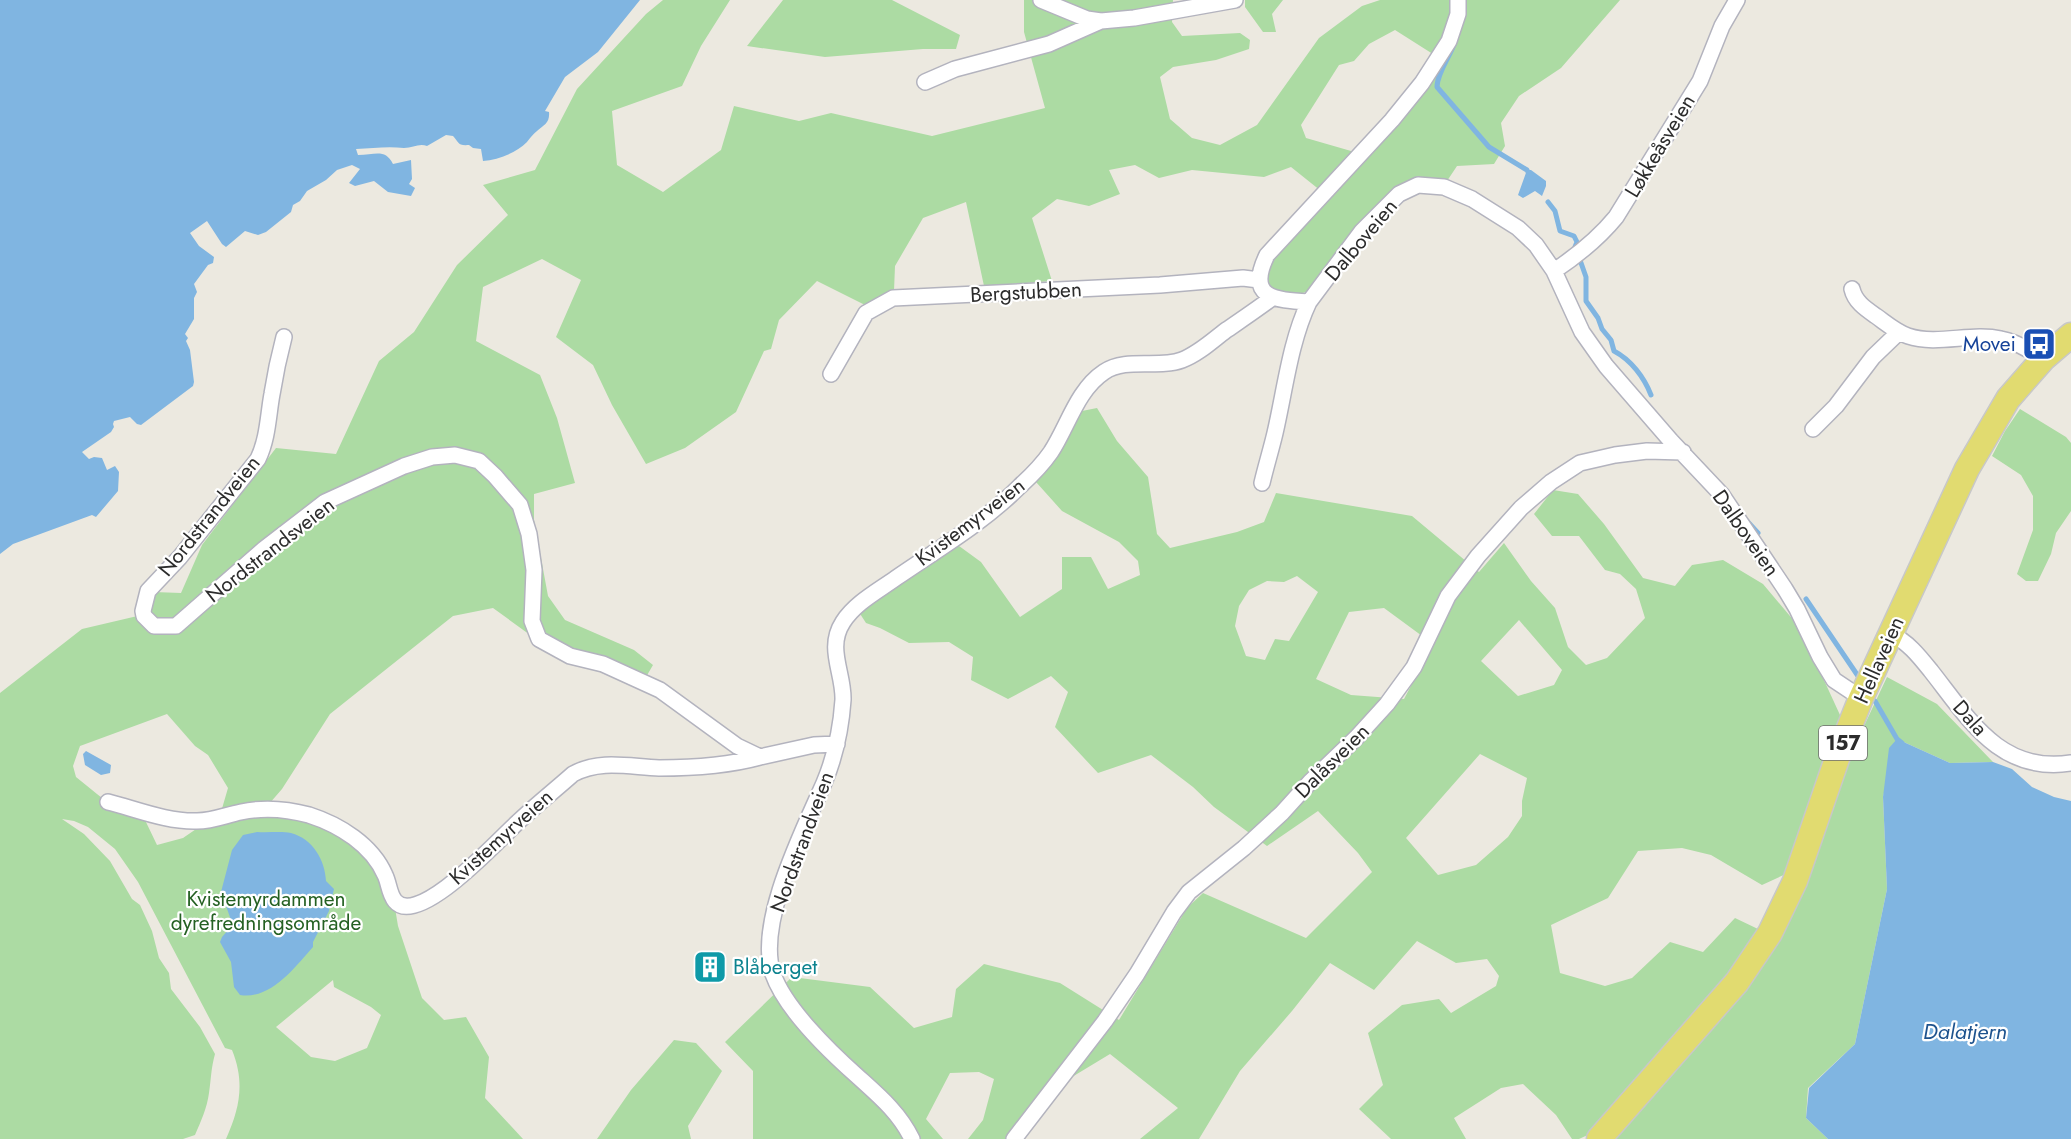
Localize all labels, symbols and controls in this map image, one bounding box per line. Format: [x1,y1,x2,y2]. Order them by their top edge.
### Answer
street label: Løkkeåsveien [1617,89,1703,203]
street label: Dalboveien [1318,192,1404,288]
street label: Bergstubben [969,274,1083,310]
bus stop icon: Movei [2021,326,2057,362]
place label: Movei [1963,329,2016,359]
street label: Nordstrandveien [151,449,267,583]
street label: Kvistemyrveien [909,471,1031,573]
street label: Dalboveien [1705,484,1787,582]
street label: Nordstrandsveien [199,490,341,610]
street label: Hellaveien [1846,612,1912,708]
street label: Dala [1946,693,1994,743]
street label: Dalåsveien [1288,717,1376,805]
road number: 157 [1819,726,1867,760]
street label: Nordstrandveien [763,767,841,917]
street label: Kvistemyrveien [443,782,559,892]
park label: Kvistemyrdammen dyrefredningsområde [171,884,361,938]
building icon: Blåberget [692,949,728,985]
place label: Blåberget [733,952,817,982]
water label: Dalatjern [1923,1015,2007,1047]

